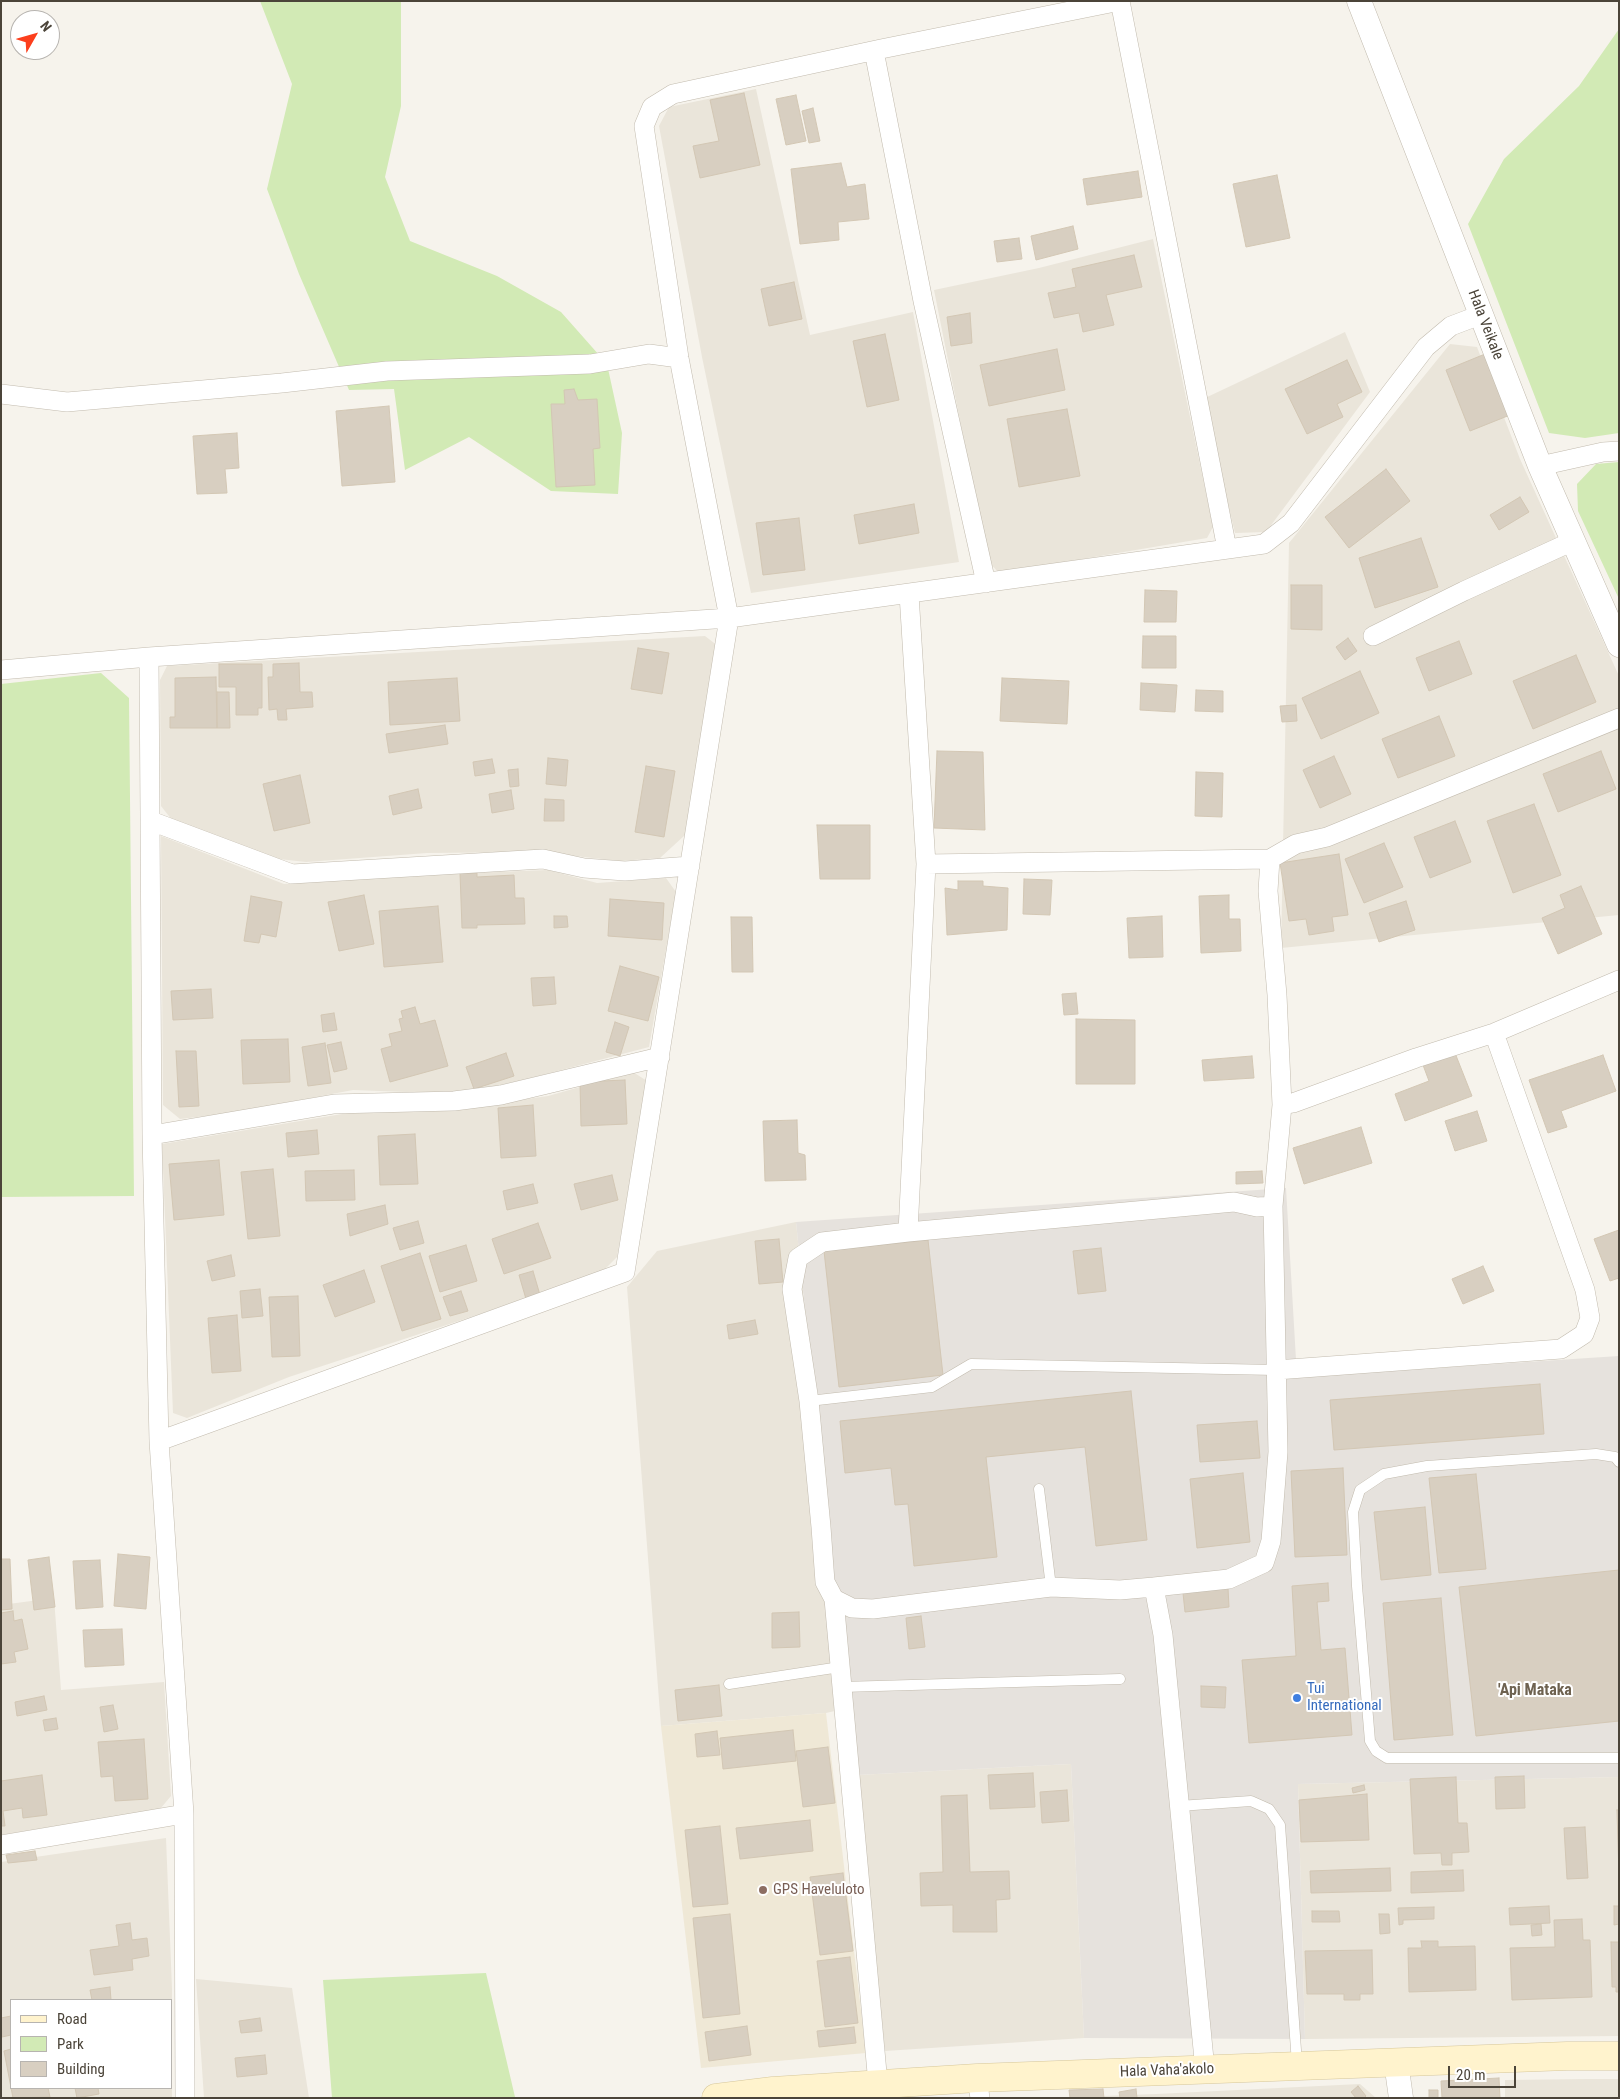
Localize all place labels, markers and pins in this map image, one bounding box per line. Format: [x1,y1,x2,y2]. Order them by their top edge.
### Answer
place label: Tui International [1307,1680,1382,1715]
marker: Tui International [1291,1692,1303,1704]
place label: GPS Haveluloto [773,1881,865,1899]
marker: GPS Haveluloto [757,1884,769,1896]

